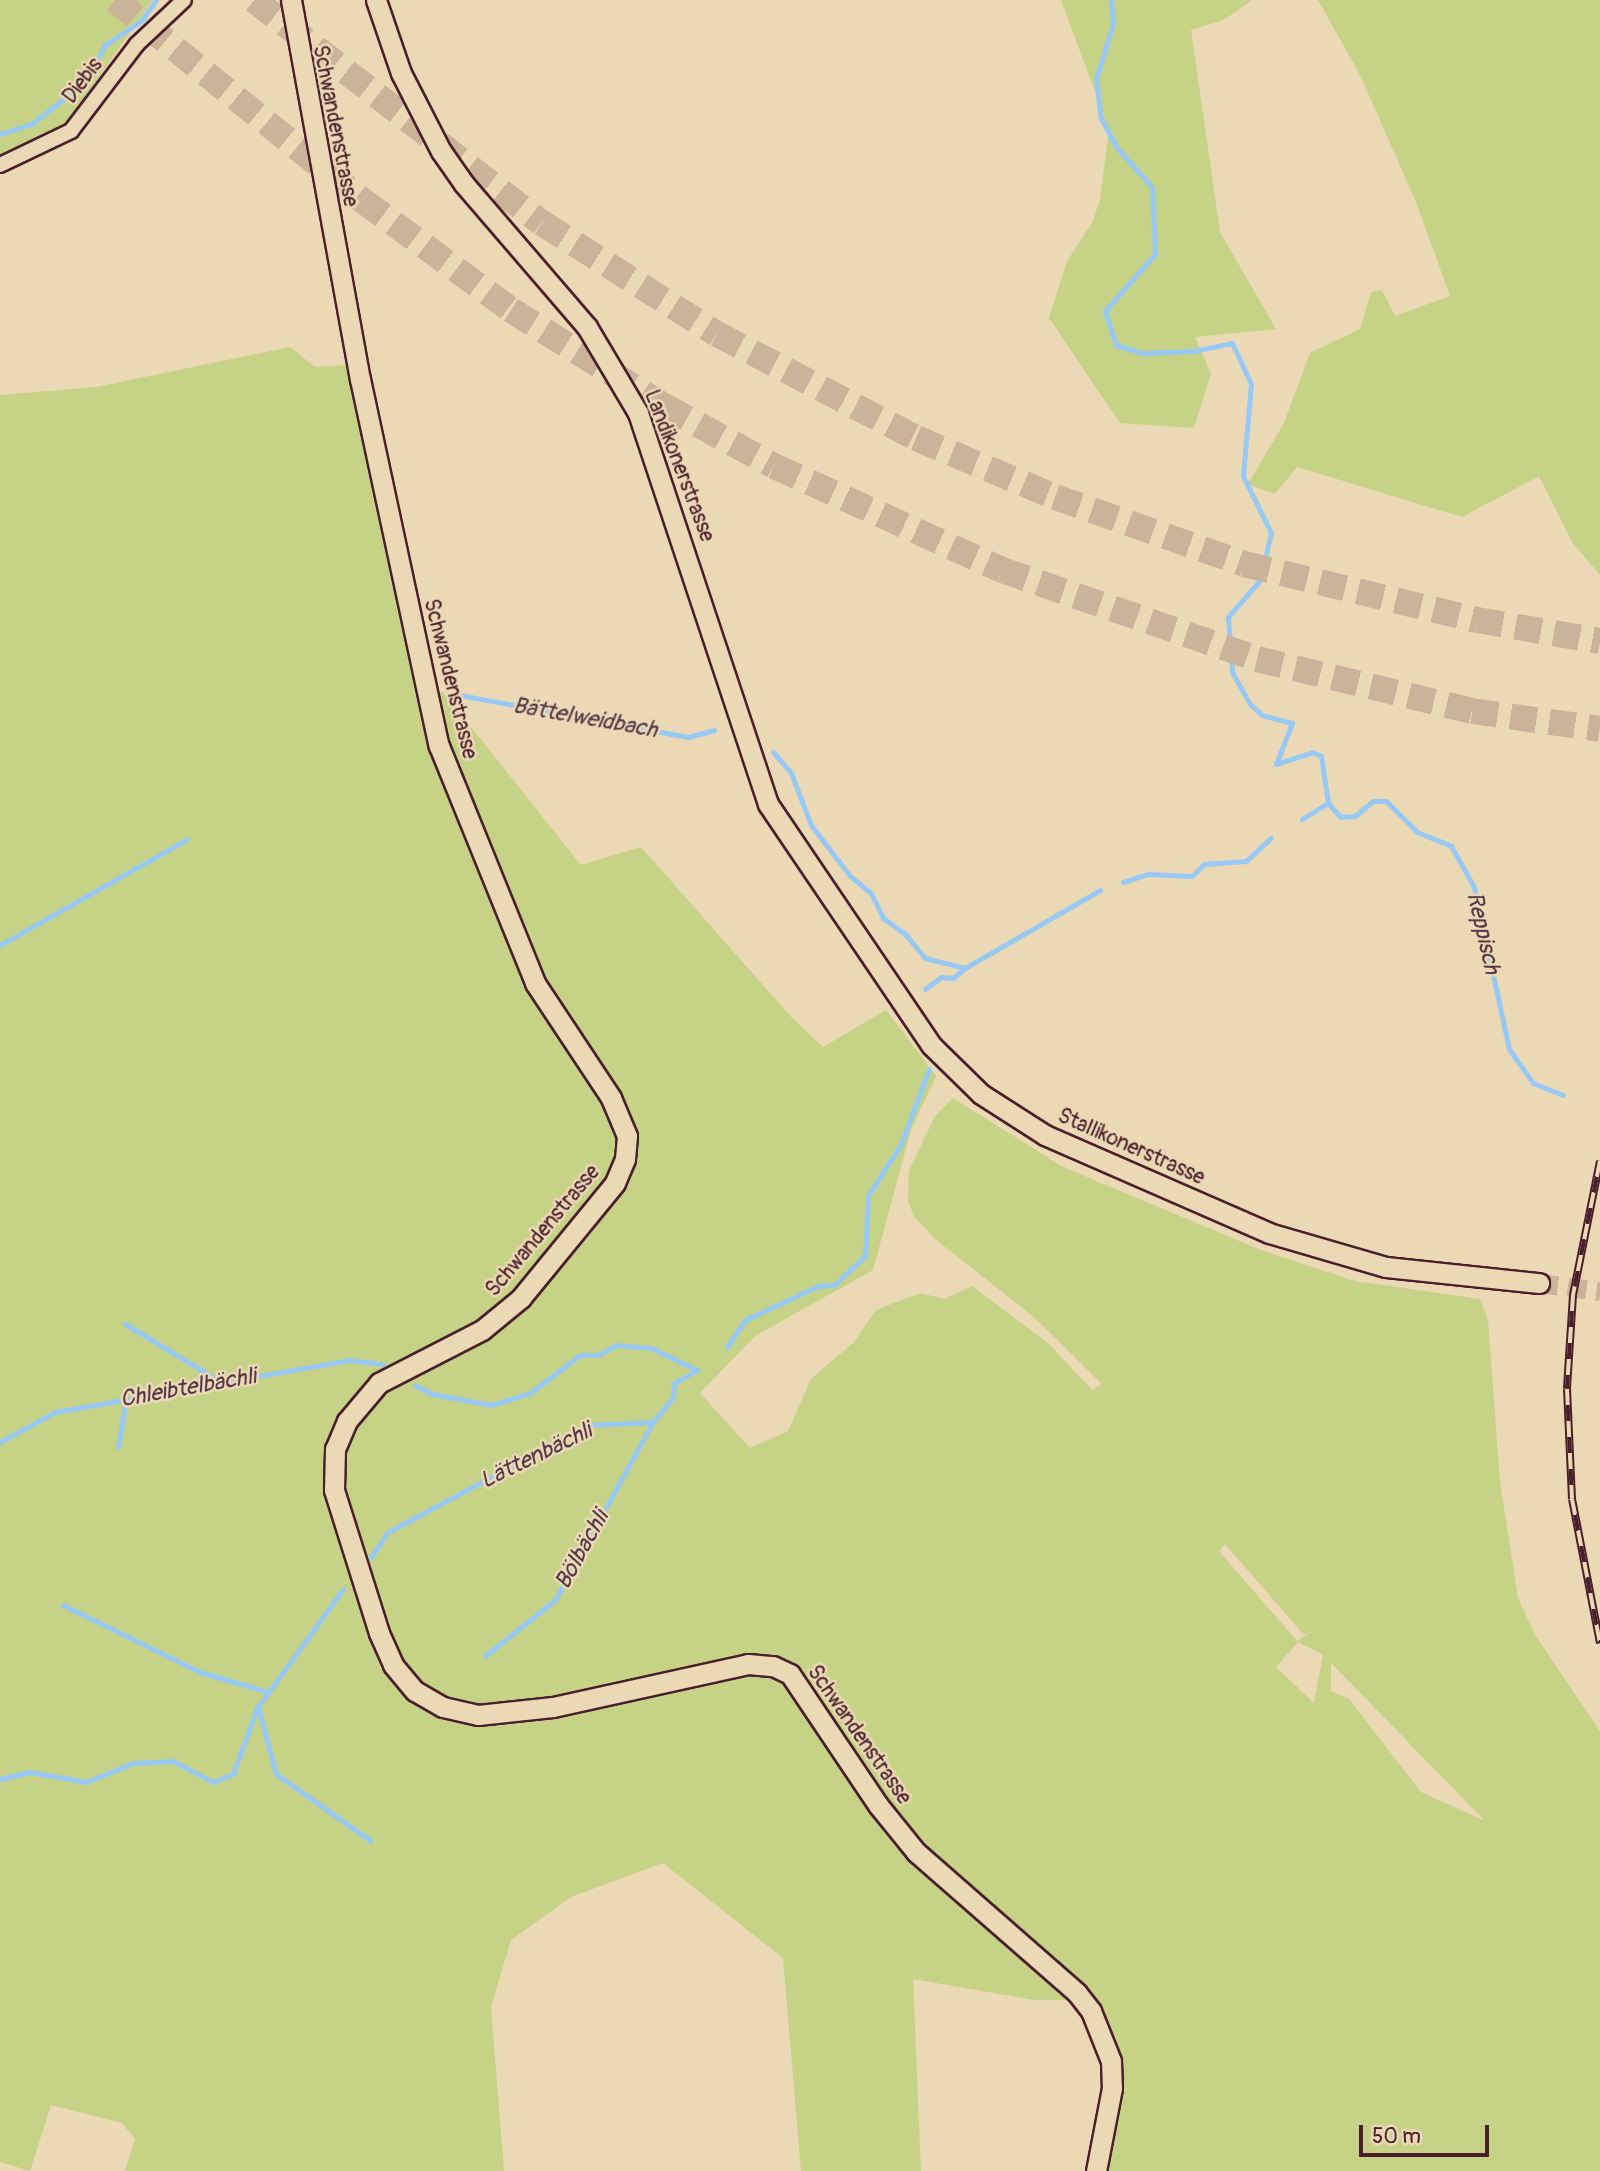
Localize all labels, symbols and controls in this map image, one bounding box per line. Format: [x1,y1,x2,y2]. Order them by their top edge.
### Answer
street label: Schwandenstrasse [307,43,363,209]
street label: Diebis [58,53,108,109]
street label: Landikonerstrasse [638,386,720,546]
street label: Schwandenstrasse [418,596,482,762]
water label: Bättelweidbach [511,692,659,744]
water label: Reppisch [1460,889,1506,977]
street label: Stallikonerstrasse [1054,1103,1208,1191]
street label: Schwandenstrasse [481,1160,605,1302]
water label: Chleibtelbächli [118,1362,258,1414]
water label: Lättenbächli [476,1417,596,1495]
water label: Bölbächli [549,1506,615,1594]
street label: Schwandenstrasse [802,1661,916,1809]
scale bar [1362,2112,1492,2156]
text: 50 m [1372,2123,1421,2150]

